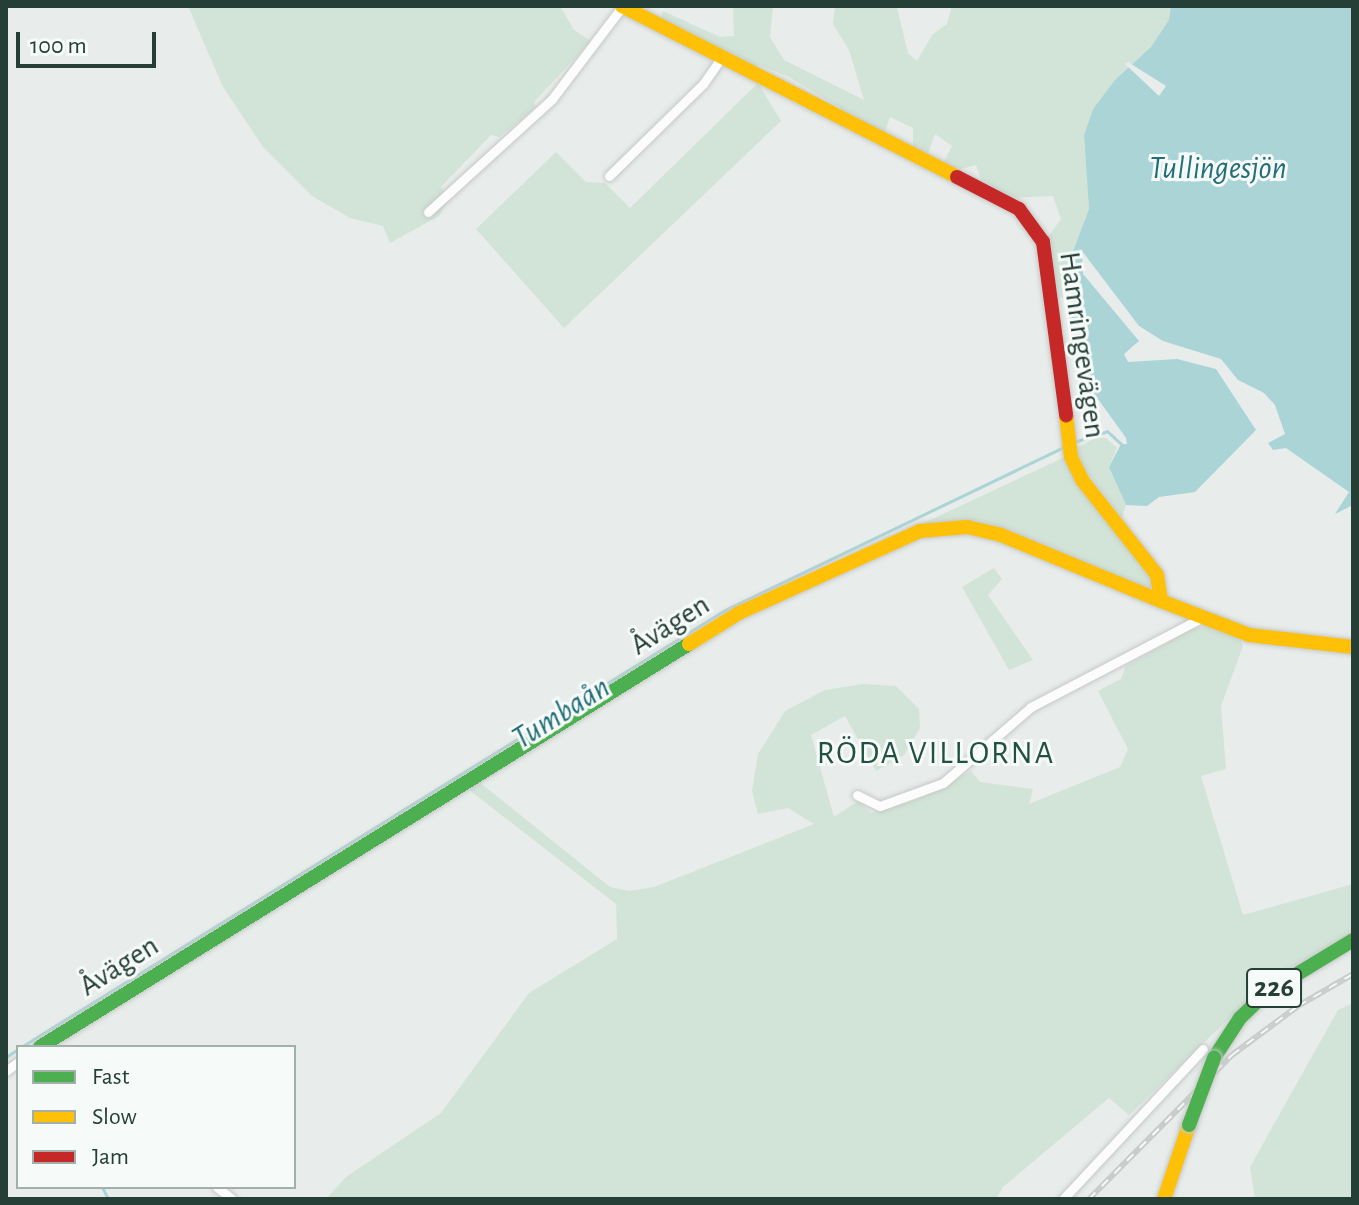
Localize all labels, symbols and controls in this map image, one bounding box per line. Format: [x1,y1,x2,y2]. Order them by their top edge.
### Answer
scale bar [20,16,160,66]
text: 100 m [30,34,87,58]
water label: Tullingesjön [1149,149,1287,187]
street label: Hamringevägen [1051,249,1113,441]
street label: Åvägen [624,587,716,663]
water label: Tumbaån [505,668,617,758]
district label: RÖDA VILLORNA [817,734,1055,772]
street label: Åvägen [73,928,165,1004]
road number: 226 [1246,964,1302,1012]
legend [16,1045,296,1189]
text: Fast [92,1065,129,1089]
text: Slow [92,1105,137,1129]
text: Jam [92,1145,129,1169]

